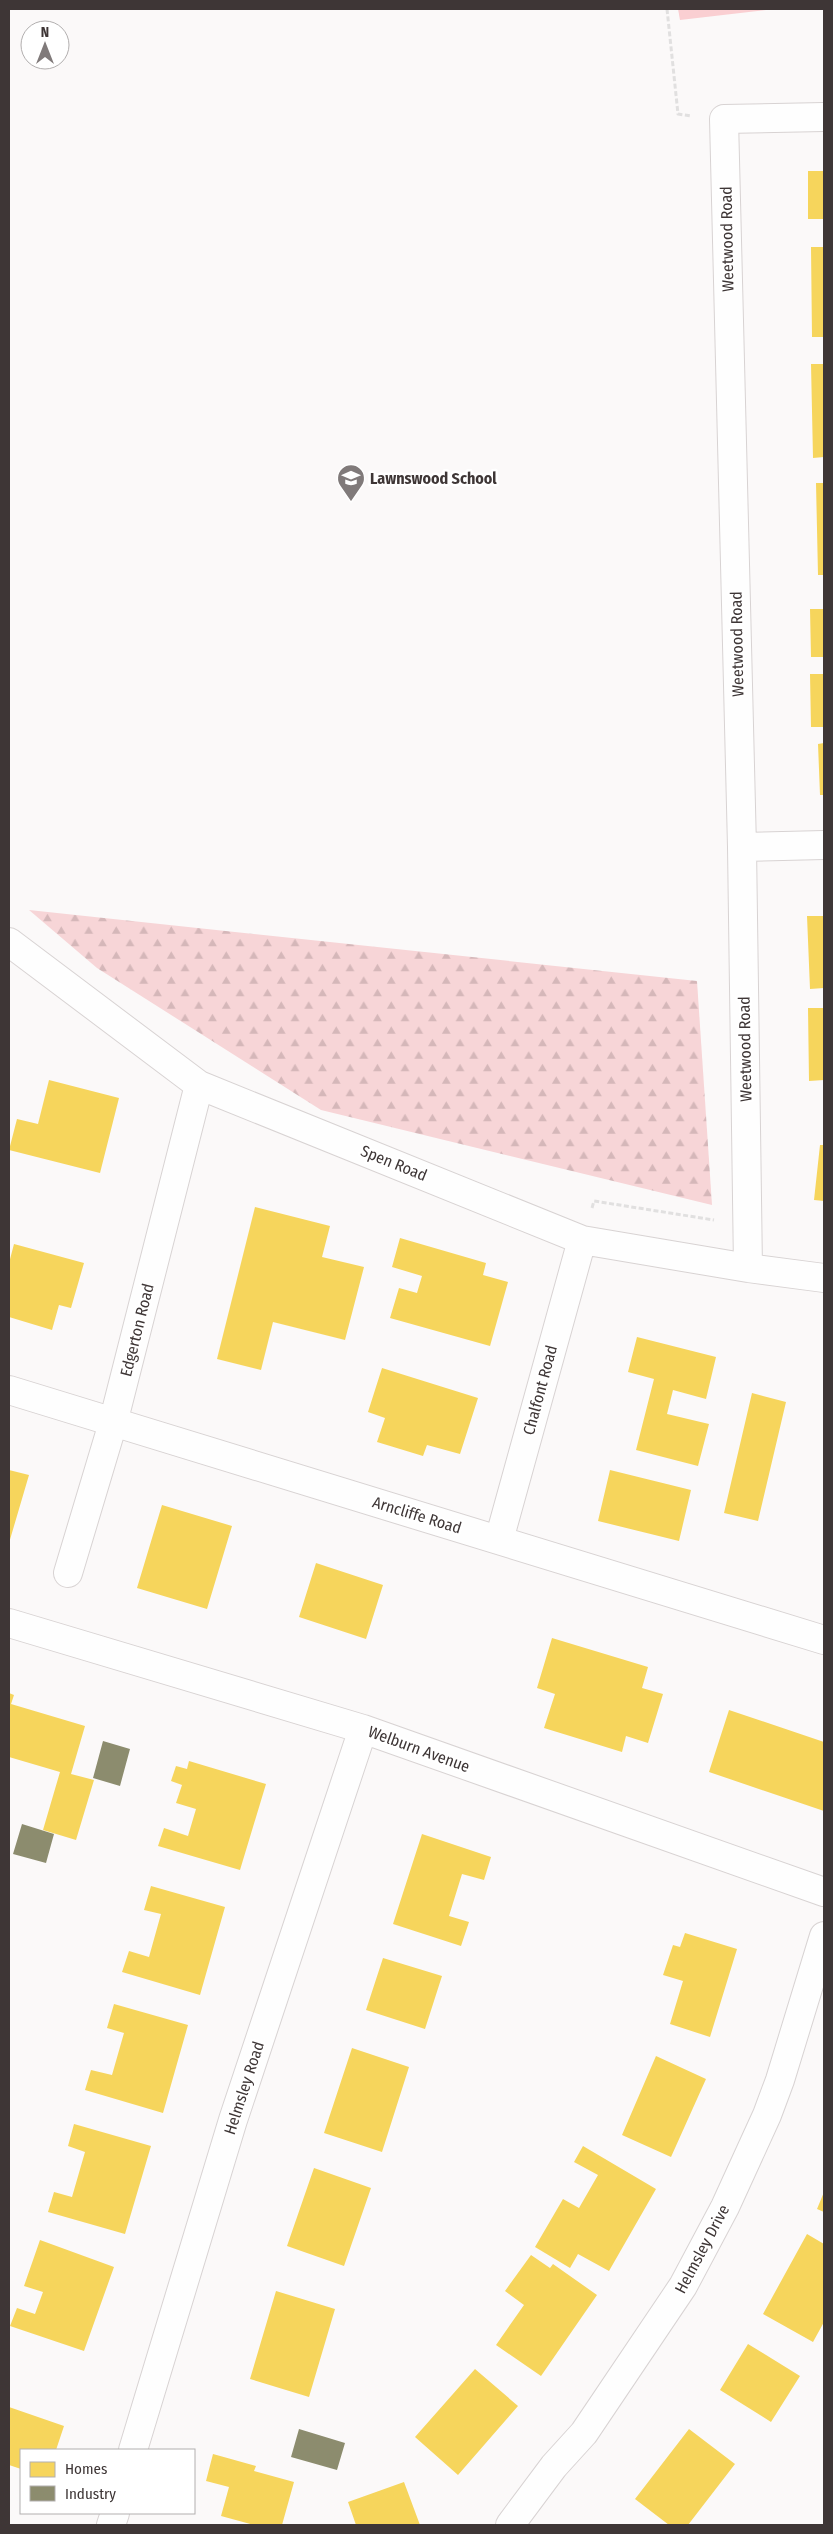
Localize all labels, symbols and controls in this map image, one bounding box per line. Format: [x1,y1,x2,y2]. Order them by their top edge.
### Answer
north arrow [20,20,70,70]
text: N [41,24,49,41]
street label: Weetwood Road [717,186,737,292]
school or university icon: Lawnswood School [336,463,366,502]
place label: Lawnswood School [370,469,497,488]
street label: Weetwood Road [727,591,747,697]
street label: Weetwood Road [735,996,755,1102]
street label: Spen Road [358,1141,430,1185]
street label: Edgerton Road [116,1281,158,1379]
street label: Chalfont Road [519,1343,561,1437]
street label: Arncliffe Road [370,1492,464,1538]
street label: Welburn Avenue [366,1722,472,1776]
street label: Helmsley Road [220,2039,268,2137]
street label: Helmsley Drive [671,2201,733,2297]
legend [20,2449,195,2514]
text: Homes [65,2460,107,2478]
text: Industry [65,2485,116,2503]

